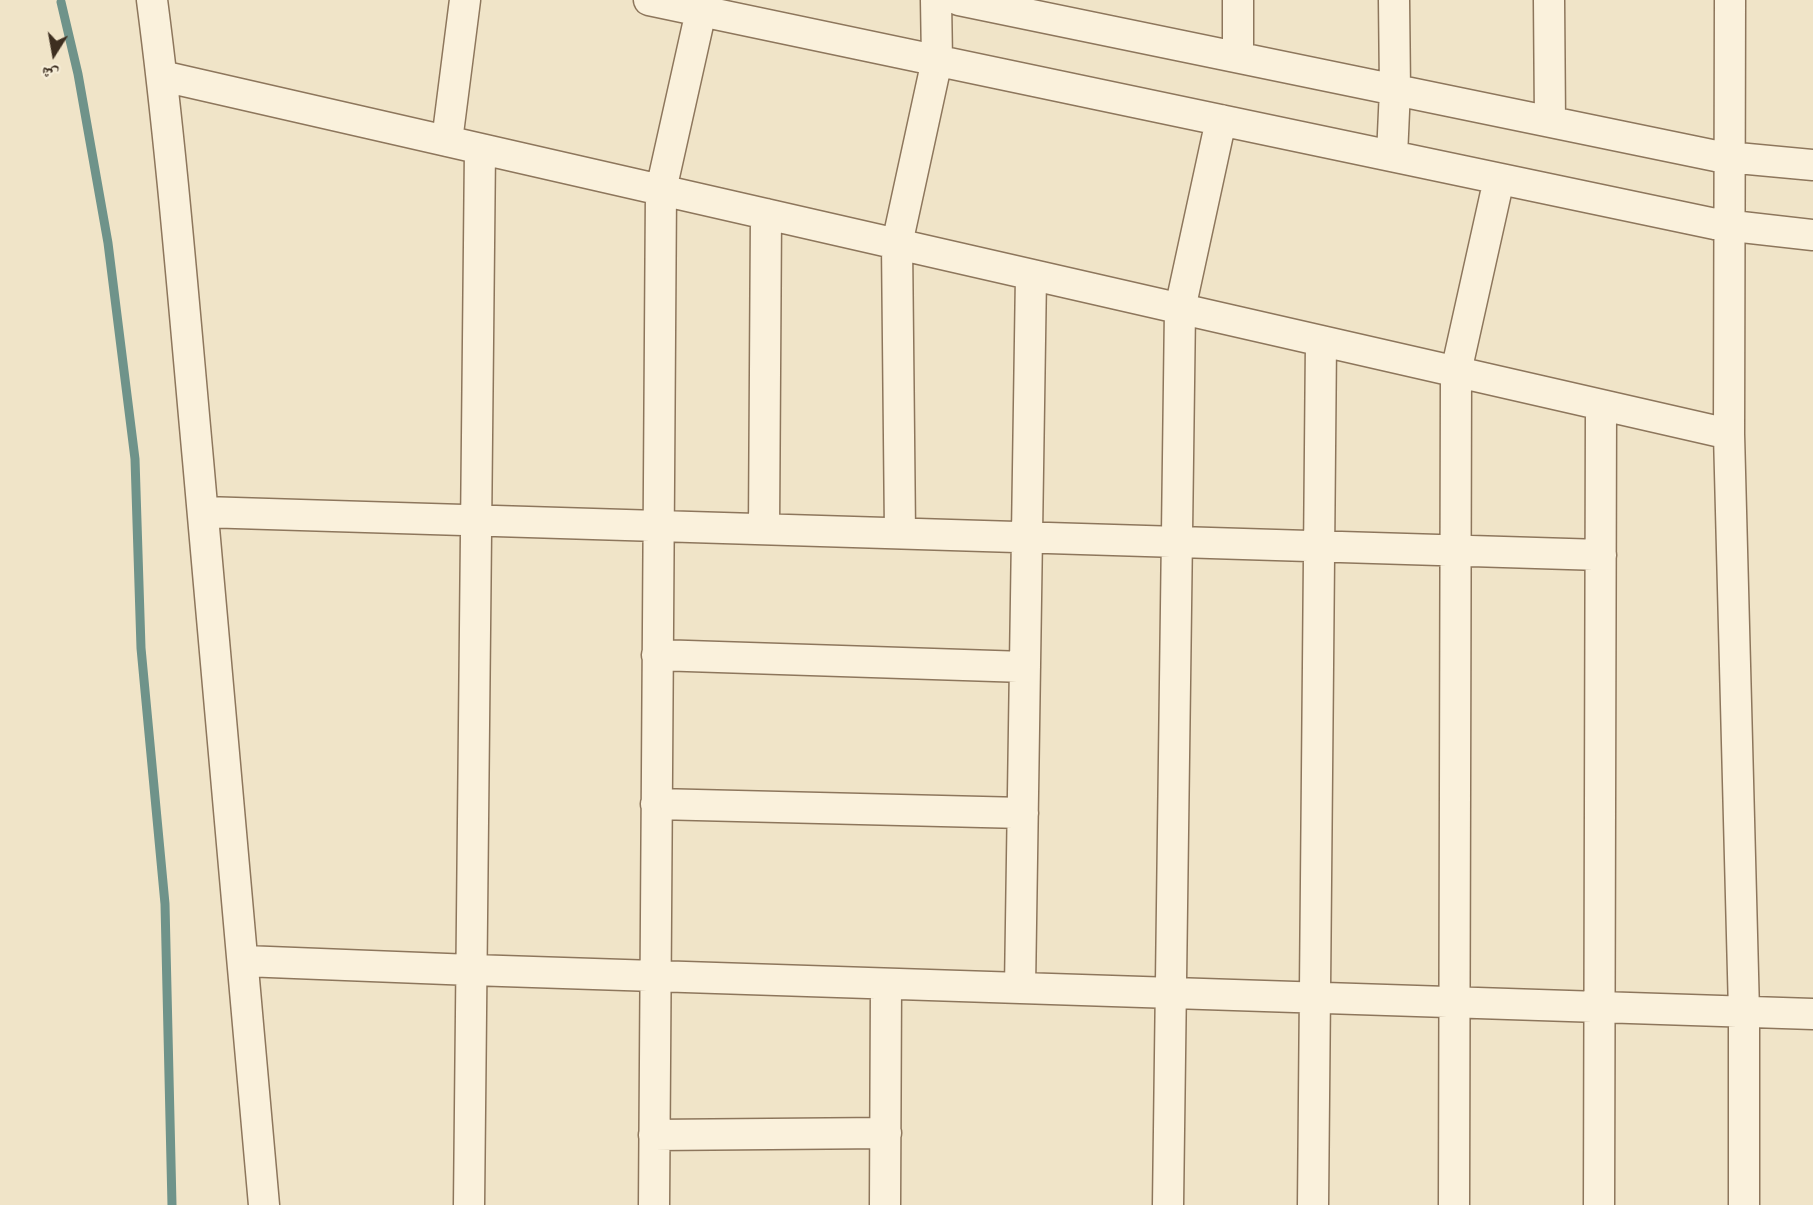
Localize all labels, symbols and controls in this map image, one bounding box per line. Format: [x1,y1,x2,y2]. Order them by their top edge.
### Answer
north arrow [24,24,84,84]
text: ش [40,57,61,87]

